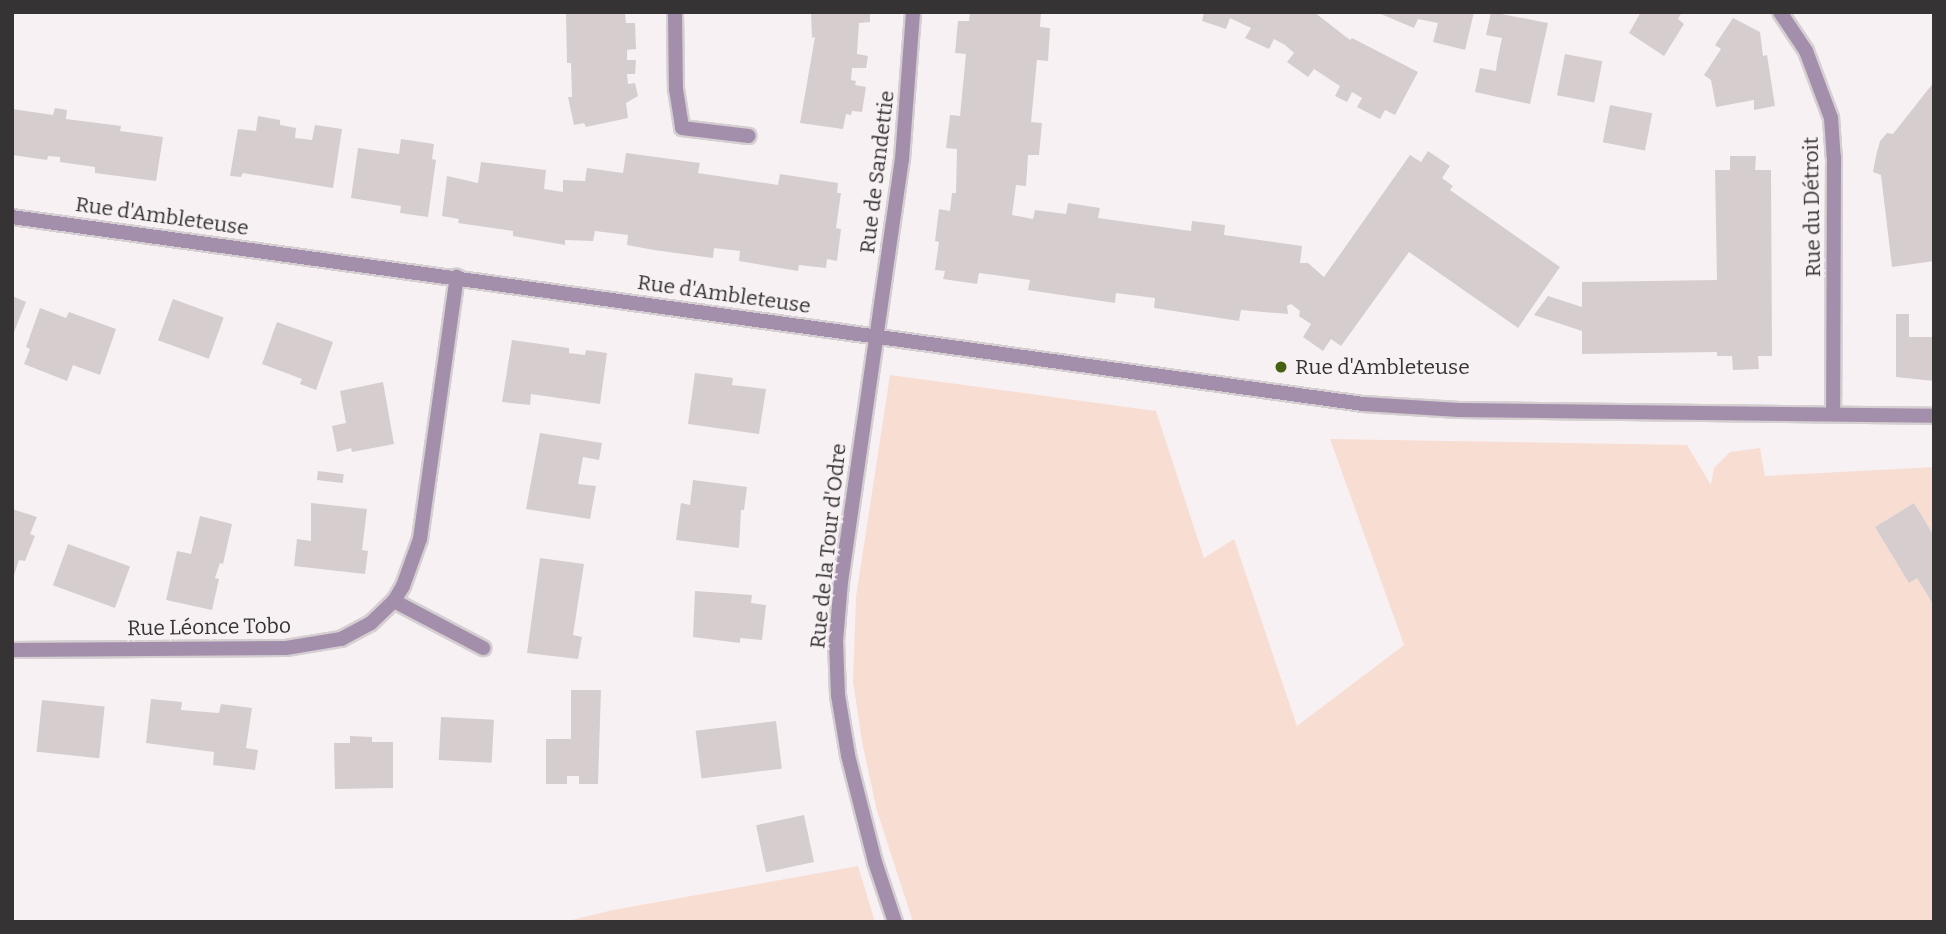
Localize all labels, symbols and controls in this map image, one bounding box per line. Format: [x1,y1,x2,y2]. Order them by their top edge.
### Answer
street label: Rue de Sandettie [854,89,900,255]
street label: Rue du Détroit [1798,136,1826,278]
street label: Rue d'Ambleteuse [74,191,250,241]
street label: Rue d'Ambleteuse [636,269,812,319]
place label: Rue d'Ambleteuse [1295,354,1470,380]
marker: Rue d'Ambleteuse [1273,359,1289,375]
street label: Rue de la Tour d'Odre [805,442,851,650]
street label: Rue Léonce Tobo [127,613,291,641]

